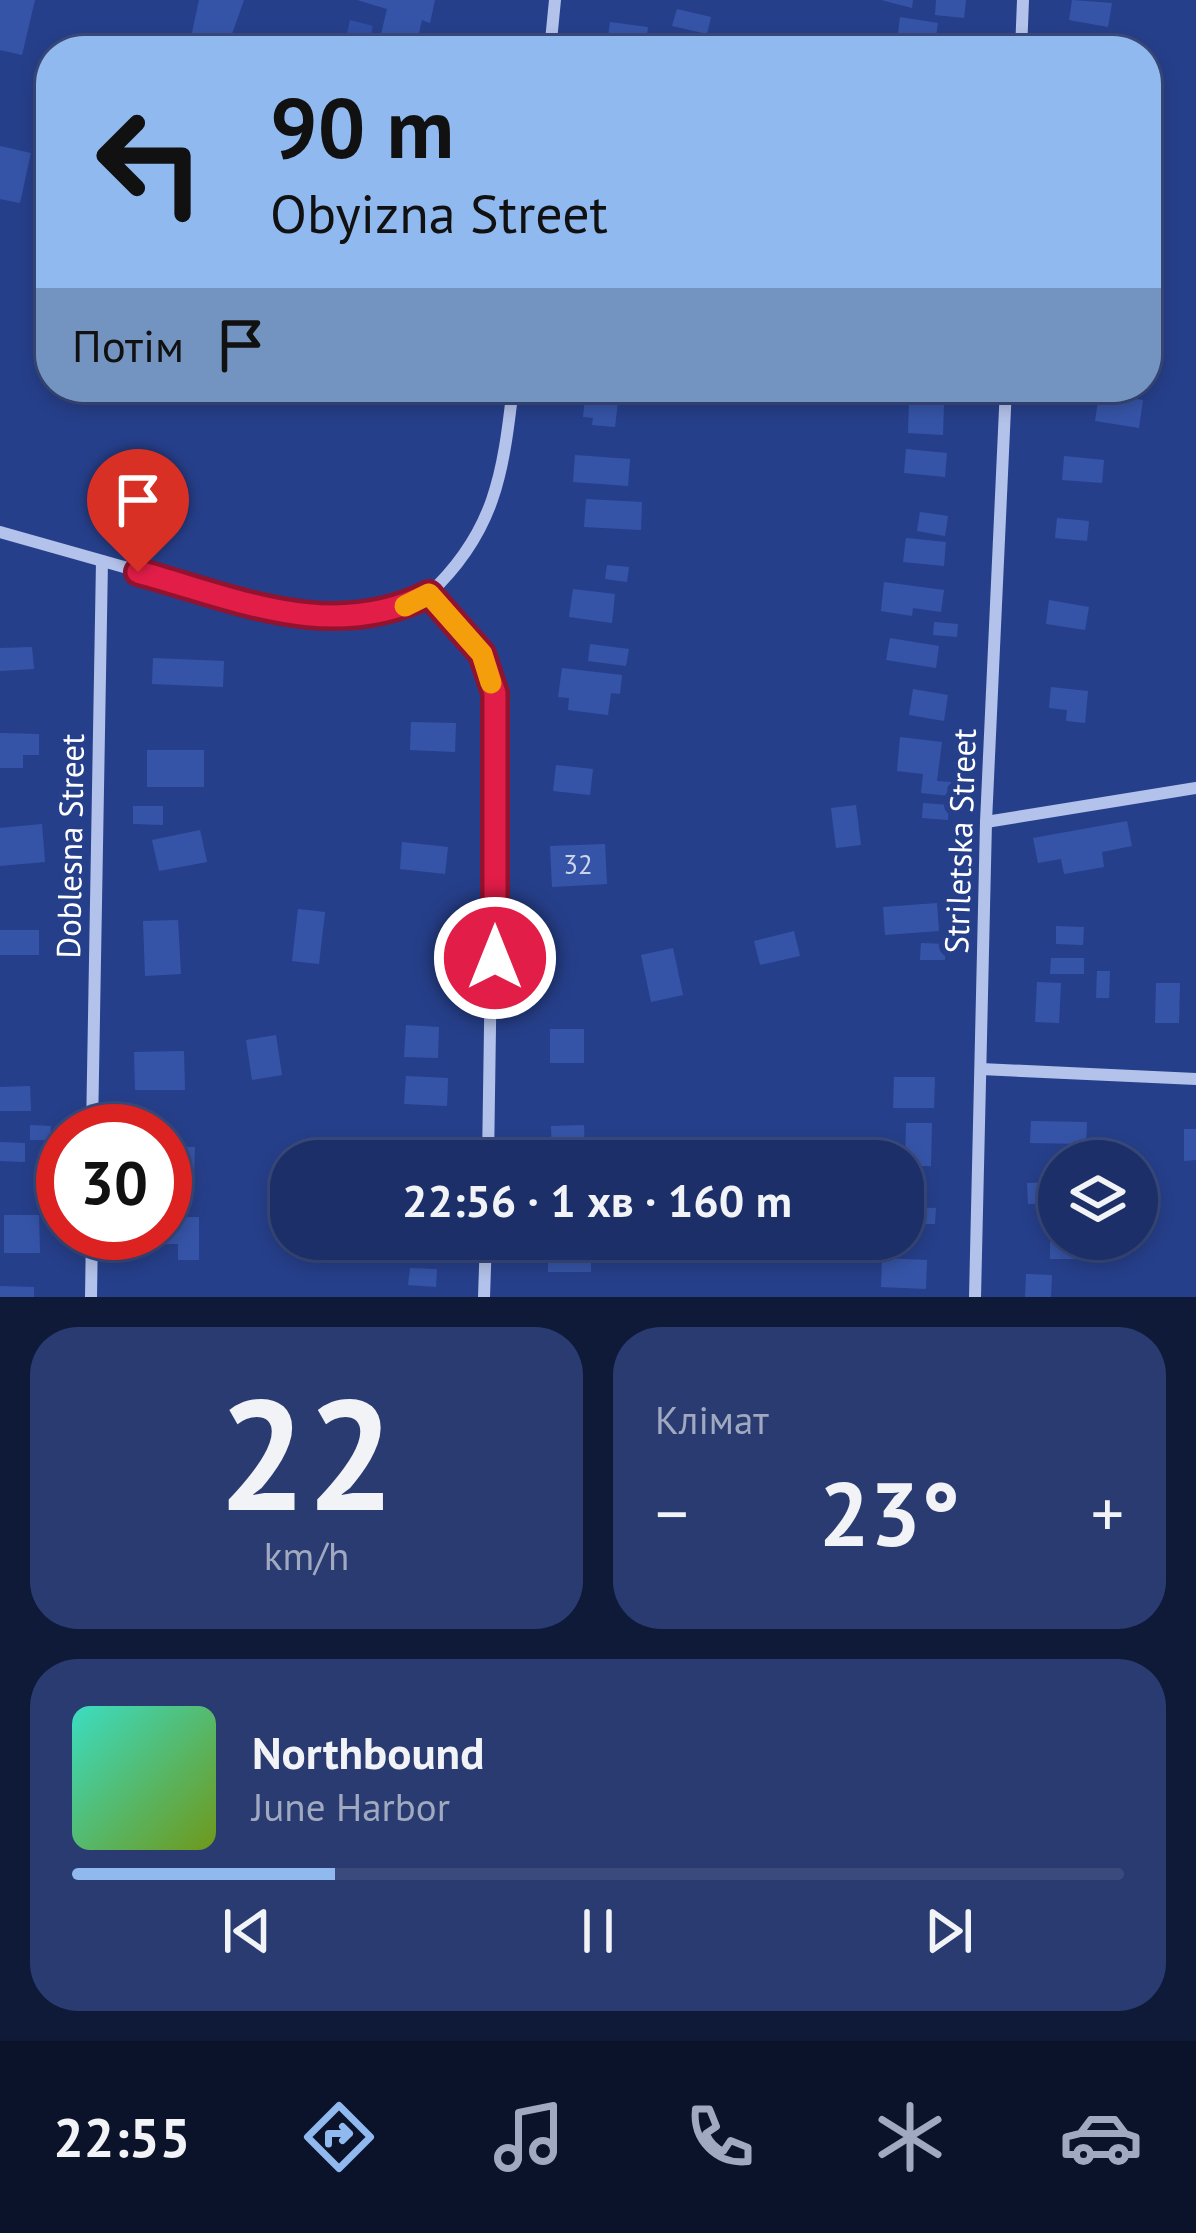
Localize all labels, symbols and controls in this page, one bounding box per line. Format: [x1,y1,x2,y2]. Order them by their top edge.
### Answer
text: 90 m [270,72,454,181]
icon: left [72,84,228,240]
text: Obyizna Street [270,178,608,248]
icon: arrive [208,312,274,378]
text: Потім [72,316,184,374]
pin [87,449,189,572]
icon: arrive [105,467,171,533]
street label: Striletska Street [934,728,985,954]
street label: Doblesna Street [46,733,93,959]
house number: 32 [563,847,593,881]
position arrow [432,895,558,1021]
speed limit sign: 30 [36,1104,192,1260]
map controls [1038,1140,1158,1260]
button: layers [1038,1140,1158,1260]
text: 22:56 · 1 хв · 160 m [402,1171,792,1229]
text: 22 [218,1351,395,1553]
text: Клімат [655,1394,769,1445]
text: 23° [819,1454,960,1571]
text: − [655,1470,688,1555]
text: + [1091,1470,1124,1555]
text: km/h [264,1530,349,1581]
text: Northbound [252,1723,484,1781]
text: June Harbor [252,1781,450,1832]
icon: previous [214,1898,280,1964]
icon: pause [565,1898,631,1964]
icon: next [916,1898,982,1964]
icon: directions [297,2095,381,2179]
icon: music [487,2095,571,2179]
icon: phone [678,2095,762,2179]
icon: climate [868,2095,952,2179]
icon: car [1059,2095,1143,2179]
text: 22:55 [53,2102,190,2172]

